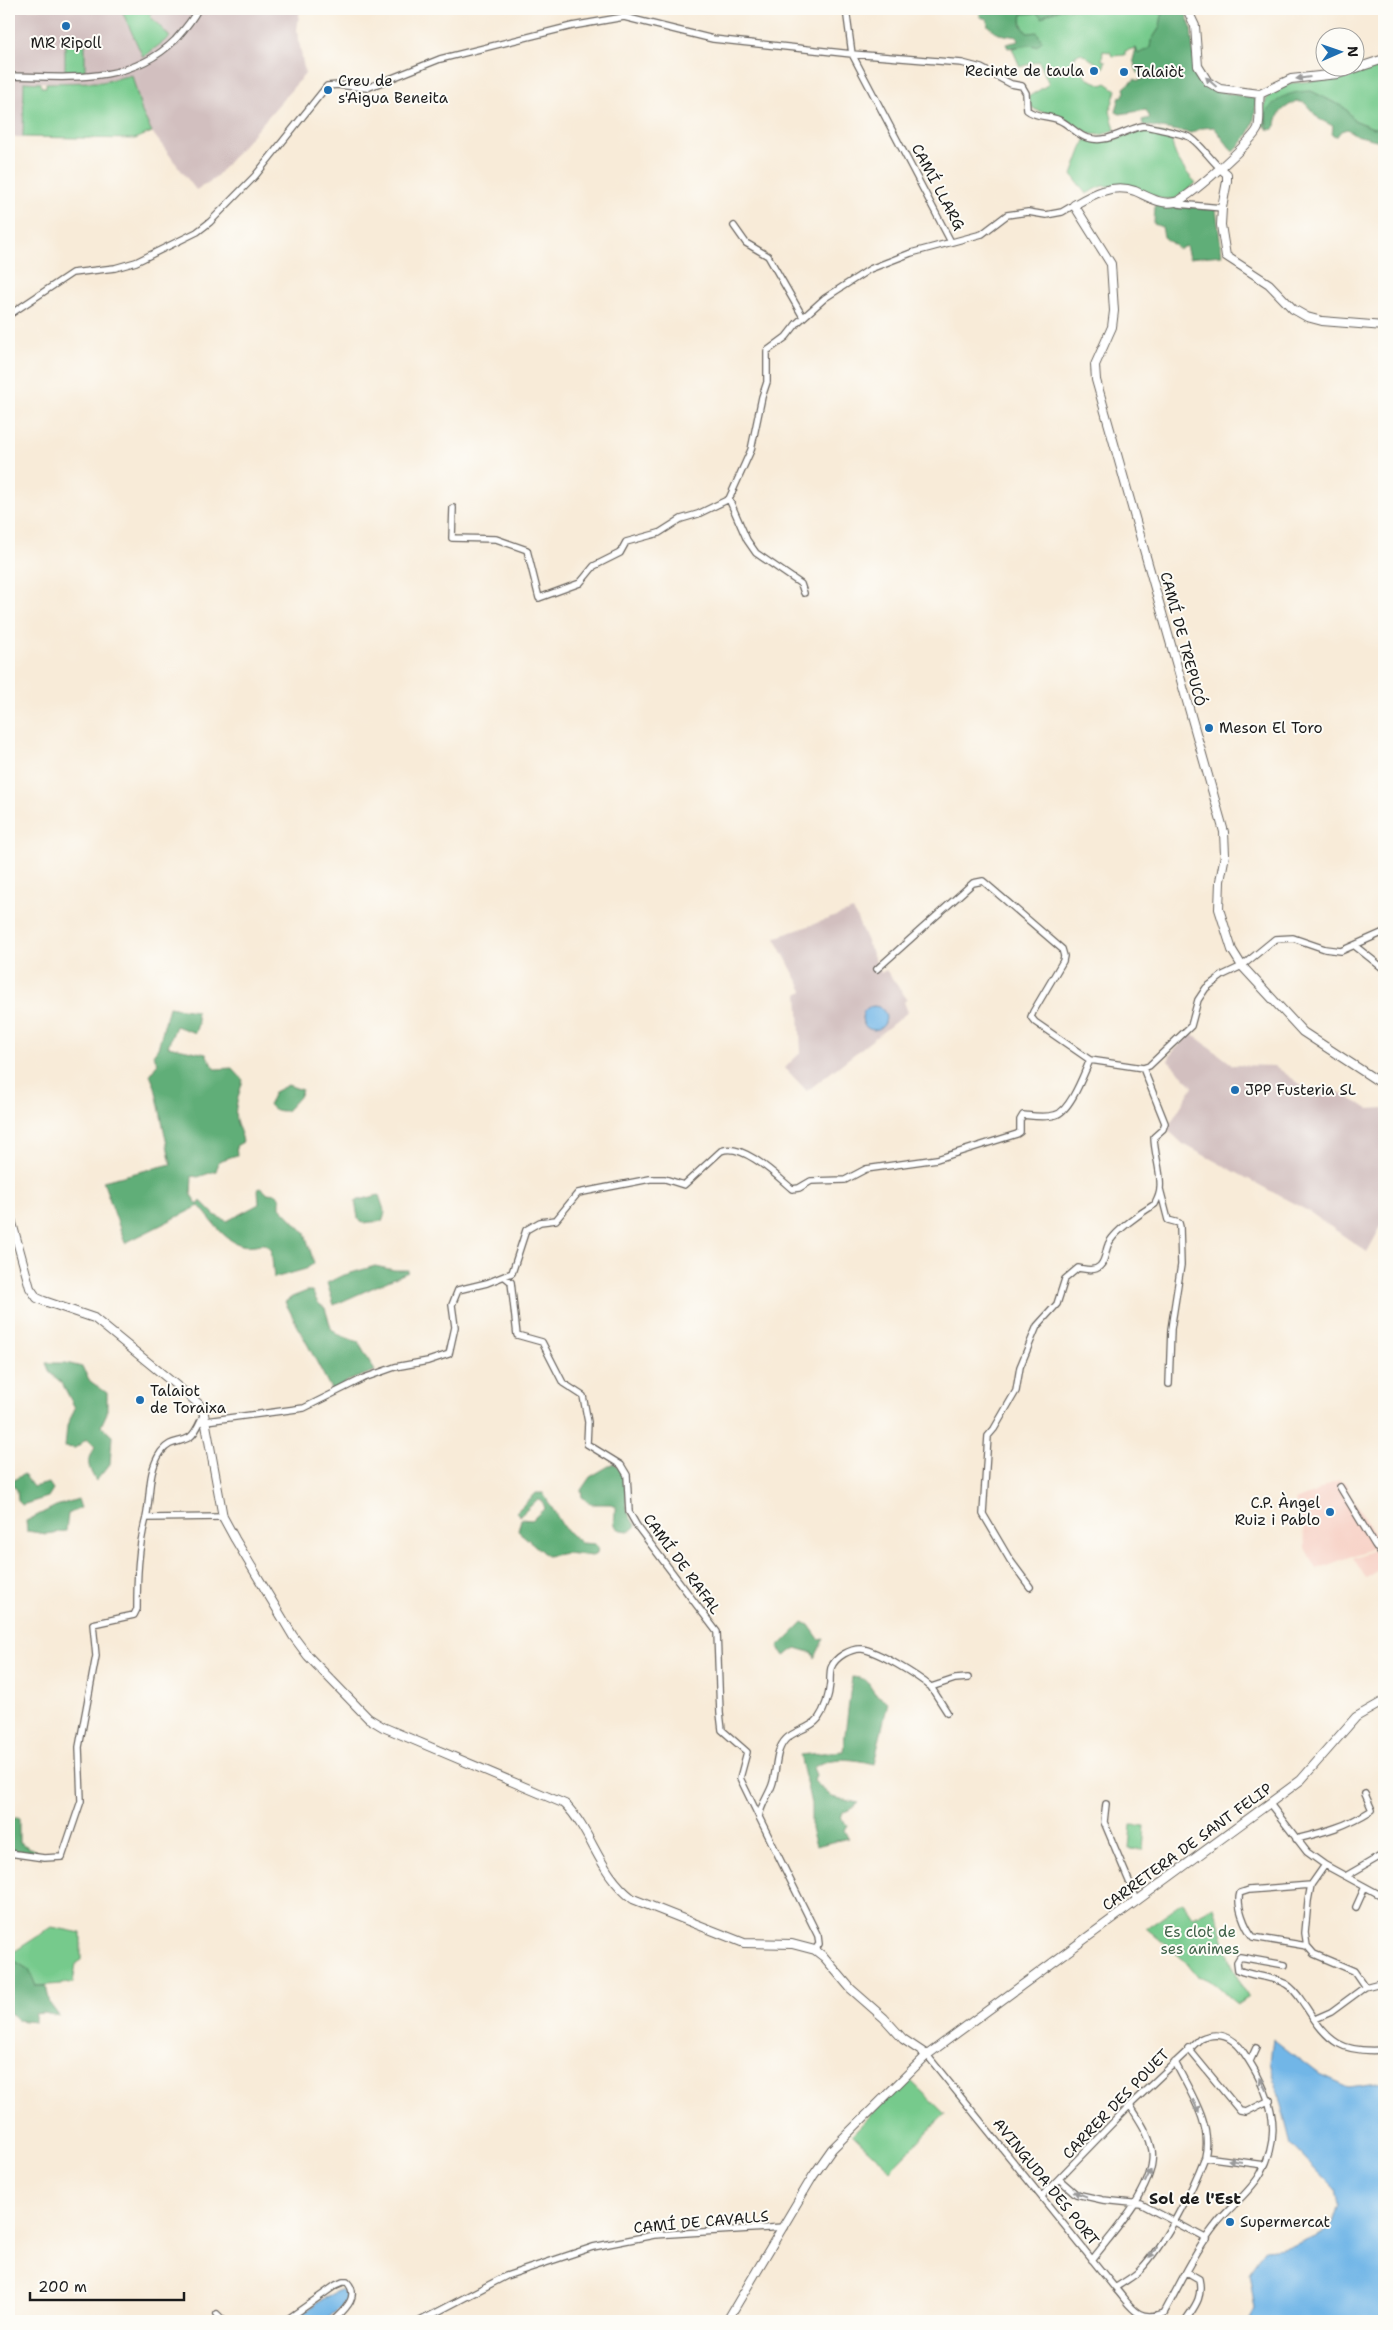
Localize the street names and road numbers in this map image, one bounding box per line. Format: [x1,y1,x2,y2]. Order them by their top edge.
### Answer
street label: CAMÍ LLARG [907,140,970,234]
street label: CAMÍ DE TREPUCÓ [1155,569,1212,709]
street label: CAMÍ DE RAFAL [639,1509,726,1618]
street label: CARRETERA DE SANT FELIP [1098,1778,1276,1915]
street label: CARRER DES POUET [1058,2045,1174,2163]
street label: AVINGUDA DES PORT [988,2114,1104,2250]
street label: CAMÍ DE CAVALLS [633,2205,769,2238]

